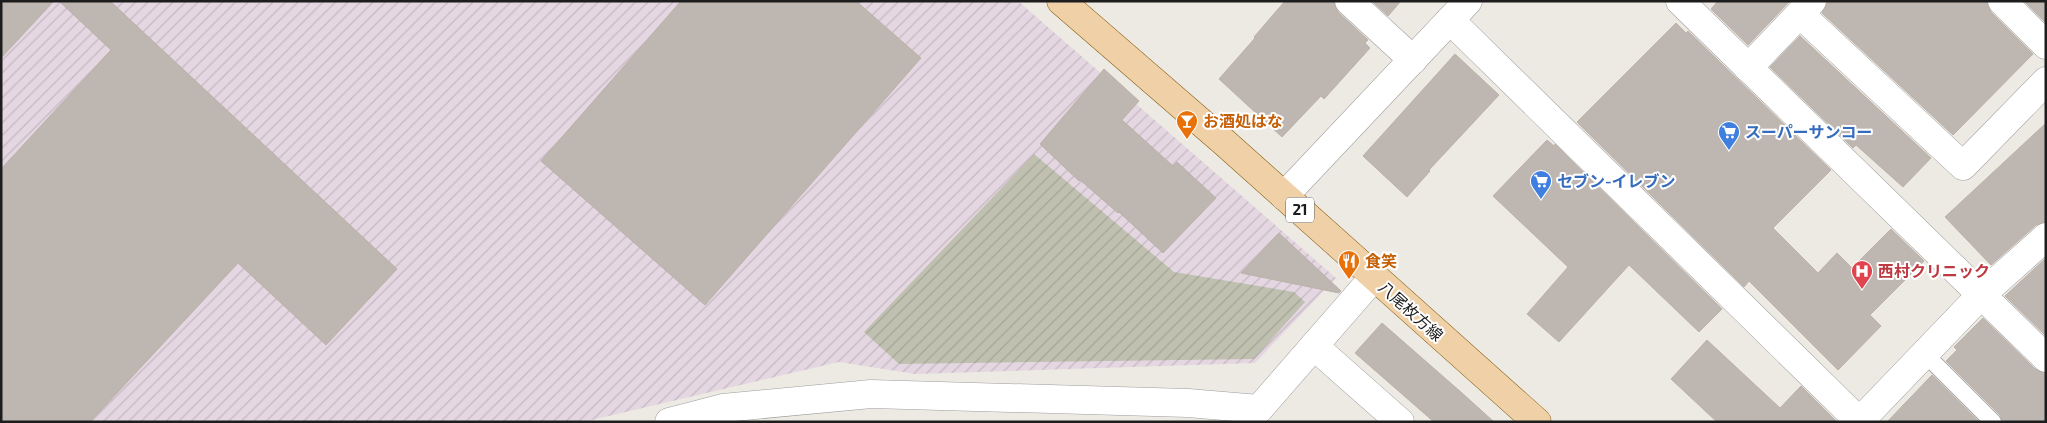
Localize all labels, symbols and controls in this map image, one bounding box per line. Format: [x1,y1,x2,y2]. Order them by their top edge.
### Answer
bar icon: お酒処はな [1175,109,1199,140]
place label: お酒処はな [1203,111,1283,130]
supermarket icon: スーパーサンコー [1717,120,1741,151]
place label: スーパーサンコー [1745,122,1873,141]
supermarket icon: セブン-イレブン [1529,169,1553,200]
place label: セブン-イレブン [1557,171,1676,190]
road number: 21 [1286,198,1314,222]
restaurant icon: 食笑 [1337,249,1361,280]
place label: 食笑 [1365,251,1397,270]
hospital icon: 西村クリニック [1850,259,1874,290]
place label: 西村クリニック [1878,261,1990,280]
street label: 八尾枚方線 [1375,277,1447,344]

